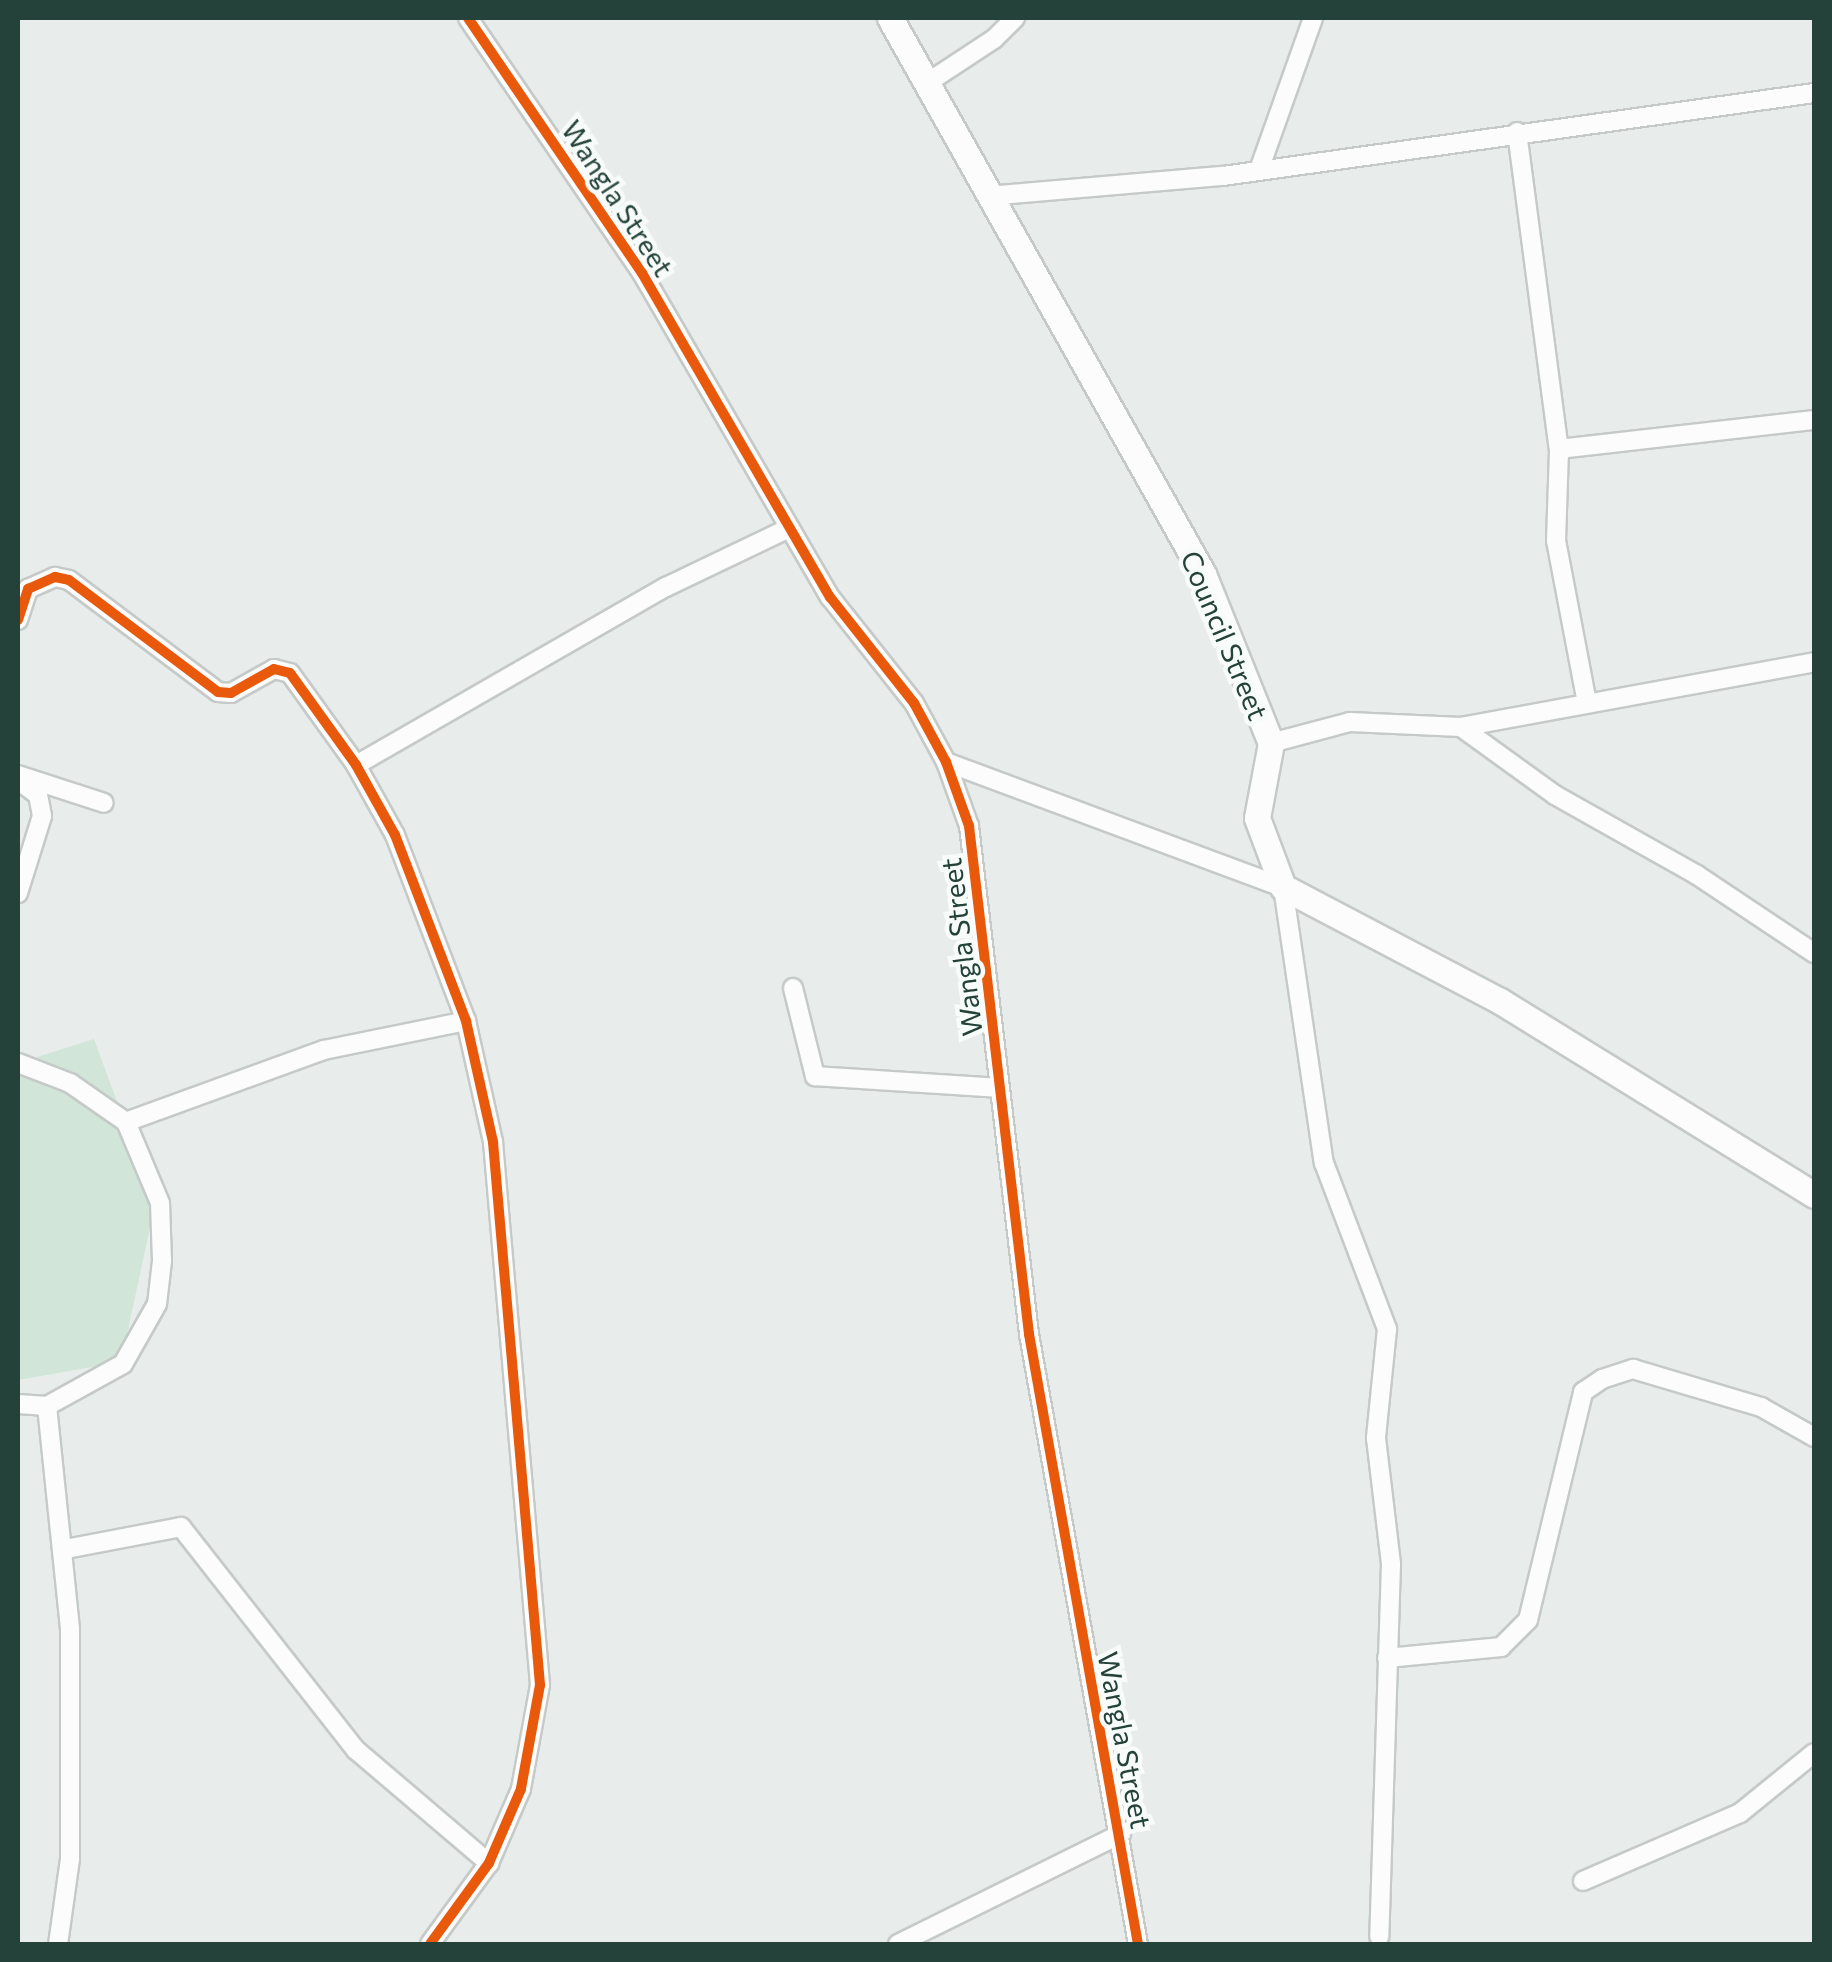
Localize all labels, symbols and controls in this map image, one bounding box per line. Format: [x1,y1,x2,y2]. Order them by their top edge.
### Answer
street label: Wangla Street [555,114,681,282]
street label: Council Street [1174,545,1276,725]
street label: Wangla Street [933,856,989,1038]
street label: Wangla Street [1091,1649,1159,1831]

